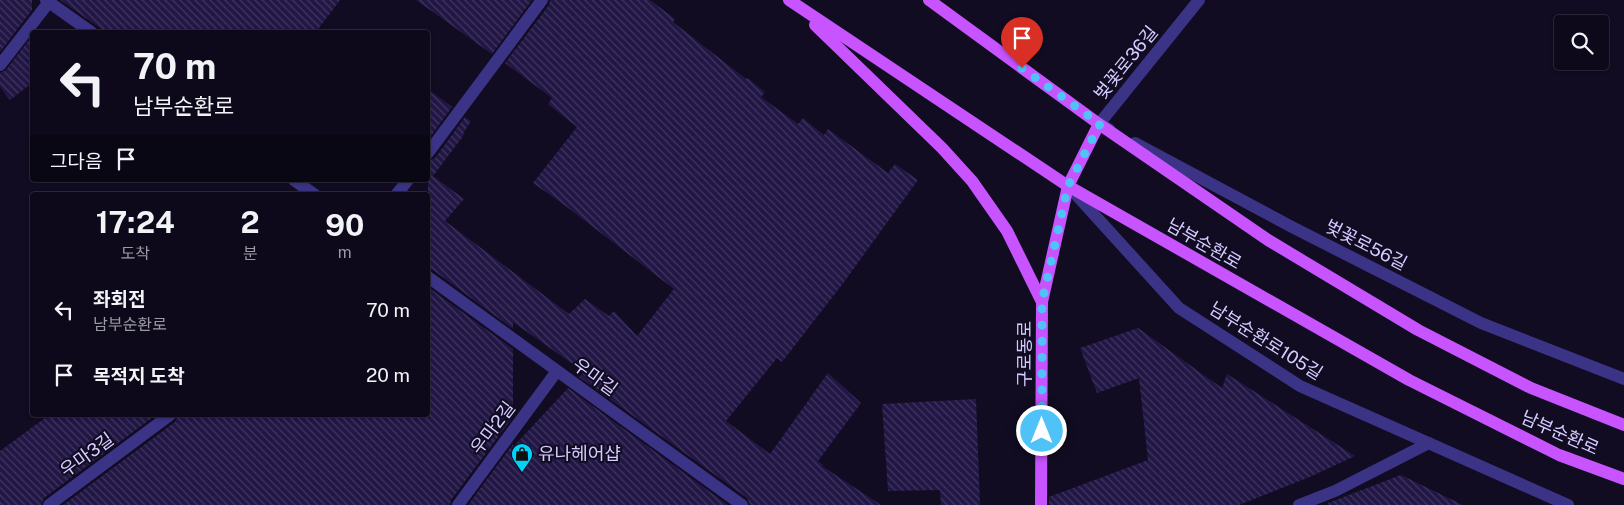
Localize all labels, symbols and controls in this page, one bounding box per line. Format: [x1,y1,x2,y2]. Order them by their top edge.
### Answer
map controls [1554,15,1609,70]
button: search [1554,15,1609,70]
pin [1001,17,1043,68]
street label: 벚꽃로36길 [1090,22,1162,104]
icon: arrive [1008,24,1036,52]
text: 70 m [133,46,216,87]
icon: left [50,50,115,115]
text: 남부순환로 [133,93,234,119]
icon: arrive [112,145,140,173]
text: 그다음 [50,150,102,172]
text: 17:24 [96,204,175,240]
text: 2 [240,204,260,240]
text: 90 [325,207,364,243]
street label: 남부순환로 [1163,214,1245,273]
street label: 벚꽃로56길 [1322,215,1411,274]
text: m [338,243,352,262]
text: 도착 [121,244,150,263]
text: 분 [243,244,257,263]
text: 좌회전 [93,288,145,310]
icon: left [50,296,78,324]
street label: 남부순환로105길 [1206,297,1327,384]
text: 70 m [366,299,410,321]
text: 남부순환로 [93,315,167,334]
street label: 구로동로 [1014,321,1035,387]
street label: 우마길 [569,353,622,400]
icon: arrive [50,361,78,389]
text: 20 m [366,364,410,386]
text: 목적지 도착 [93,365,185,387]
street label: 우마2길 [466,397,519,458]
position arrow [1015,404,1067,456]
street label: 남부순환로 [1518,406,1602,459]
street label: 우마3길 [56,428,118,481]
shop icon: 유나헤어샵 [510,442,534,473]
place label: 유나헤어샵 [538,443,621,464]

